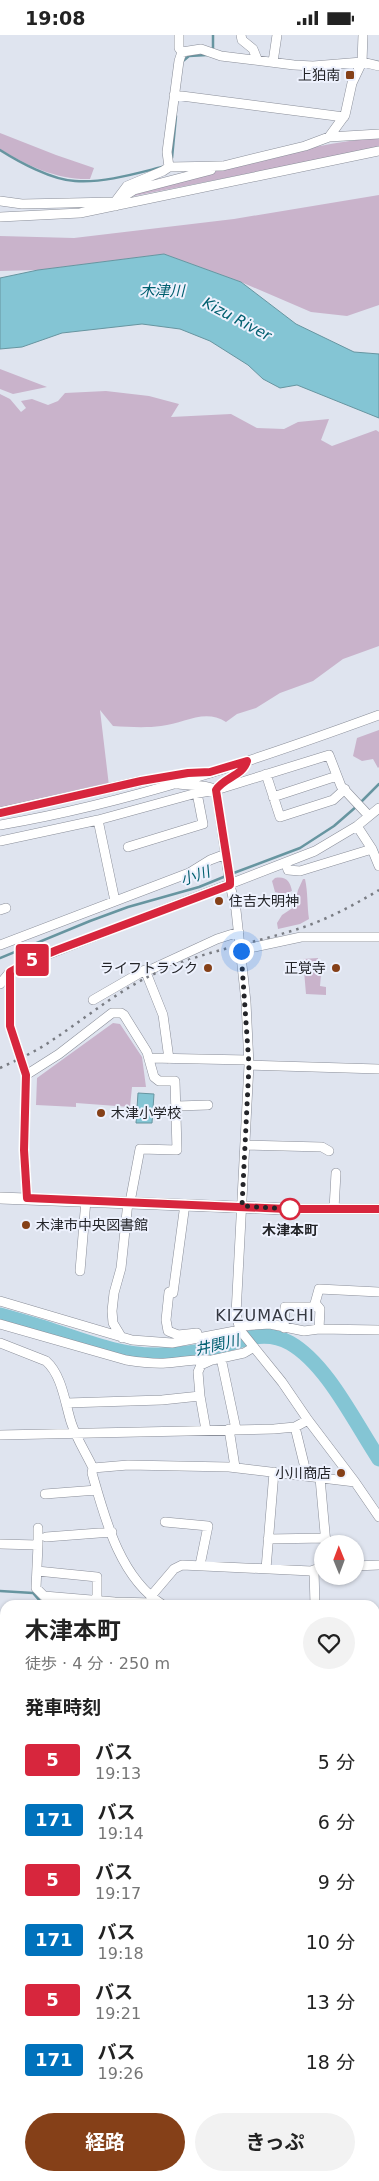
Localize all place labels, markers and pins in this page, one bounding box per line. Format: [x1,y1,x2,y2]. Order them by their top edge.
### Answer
place label: 上狛南 [298,67,340,83]
marker: 上狛南 [344,69,356,81]
place label: 住吉大明神 [229,893,299,909]
marker: 住吉大明神 [213,895,225,907]
place label: ライフトランク [100,960,198,976]
place label: 正覚寺 [284,960,326,976]
marker: ライフトランク [202,962,214,974]
marker: 正覚寺 [330,962,342,974]
place label: 木津小学校 [111,1105,181,1121]
marker: 木津小学校 [95,1107,107,1119]
marker: 木津本町 [279,1198,301,1220]
place label: 木津市中央図書館 [36,1217,148,1233]
marker: 木津市中央図書館 [20,1219,32,1231]
place label: 木津本町 [262,1222,318,1238]
place label: 小川商店 [275,1465,331,1481]
marker: 小川商店 [335,1467,347,1479]

